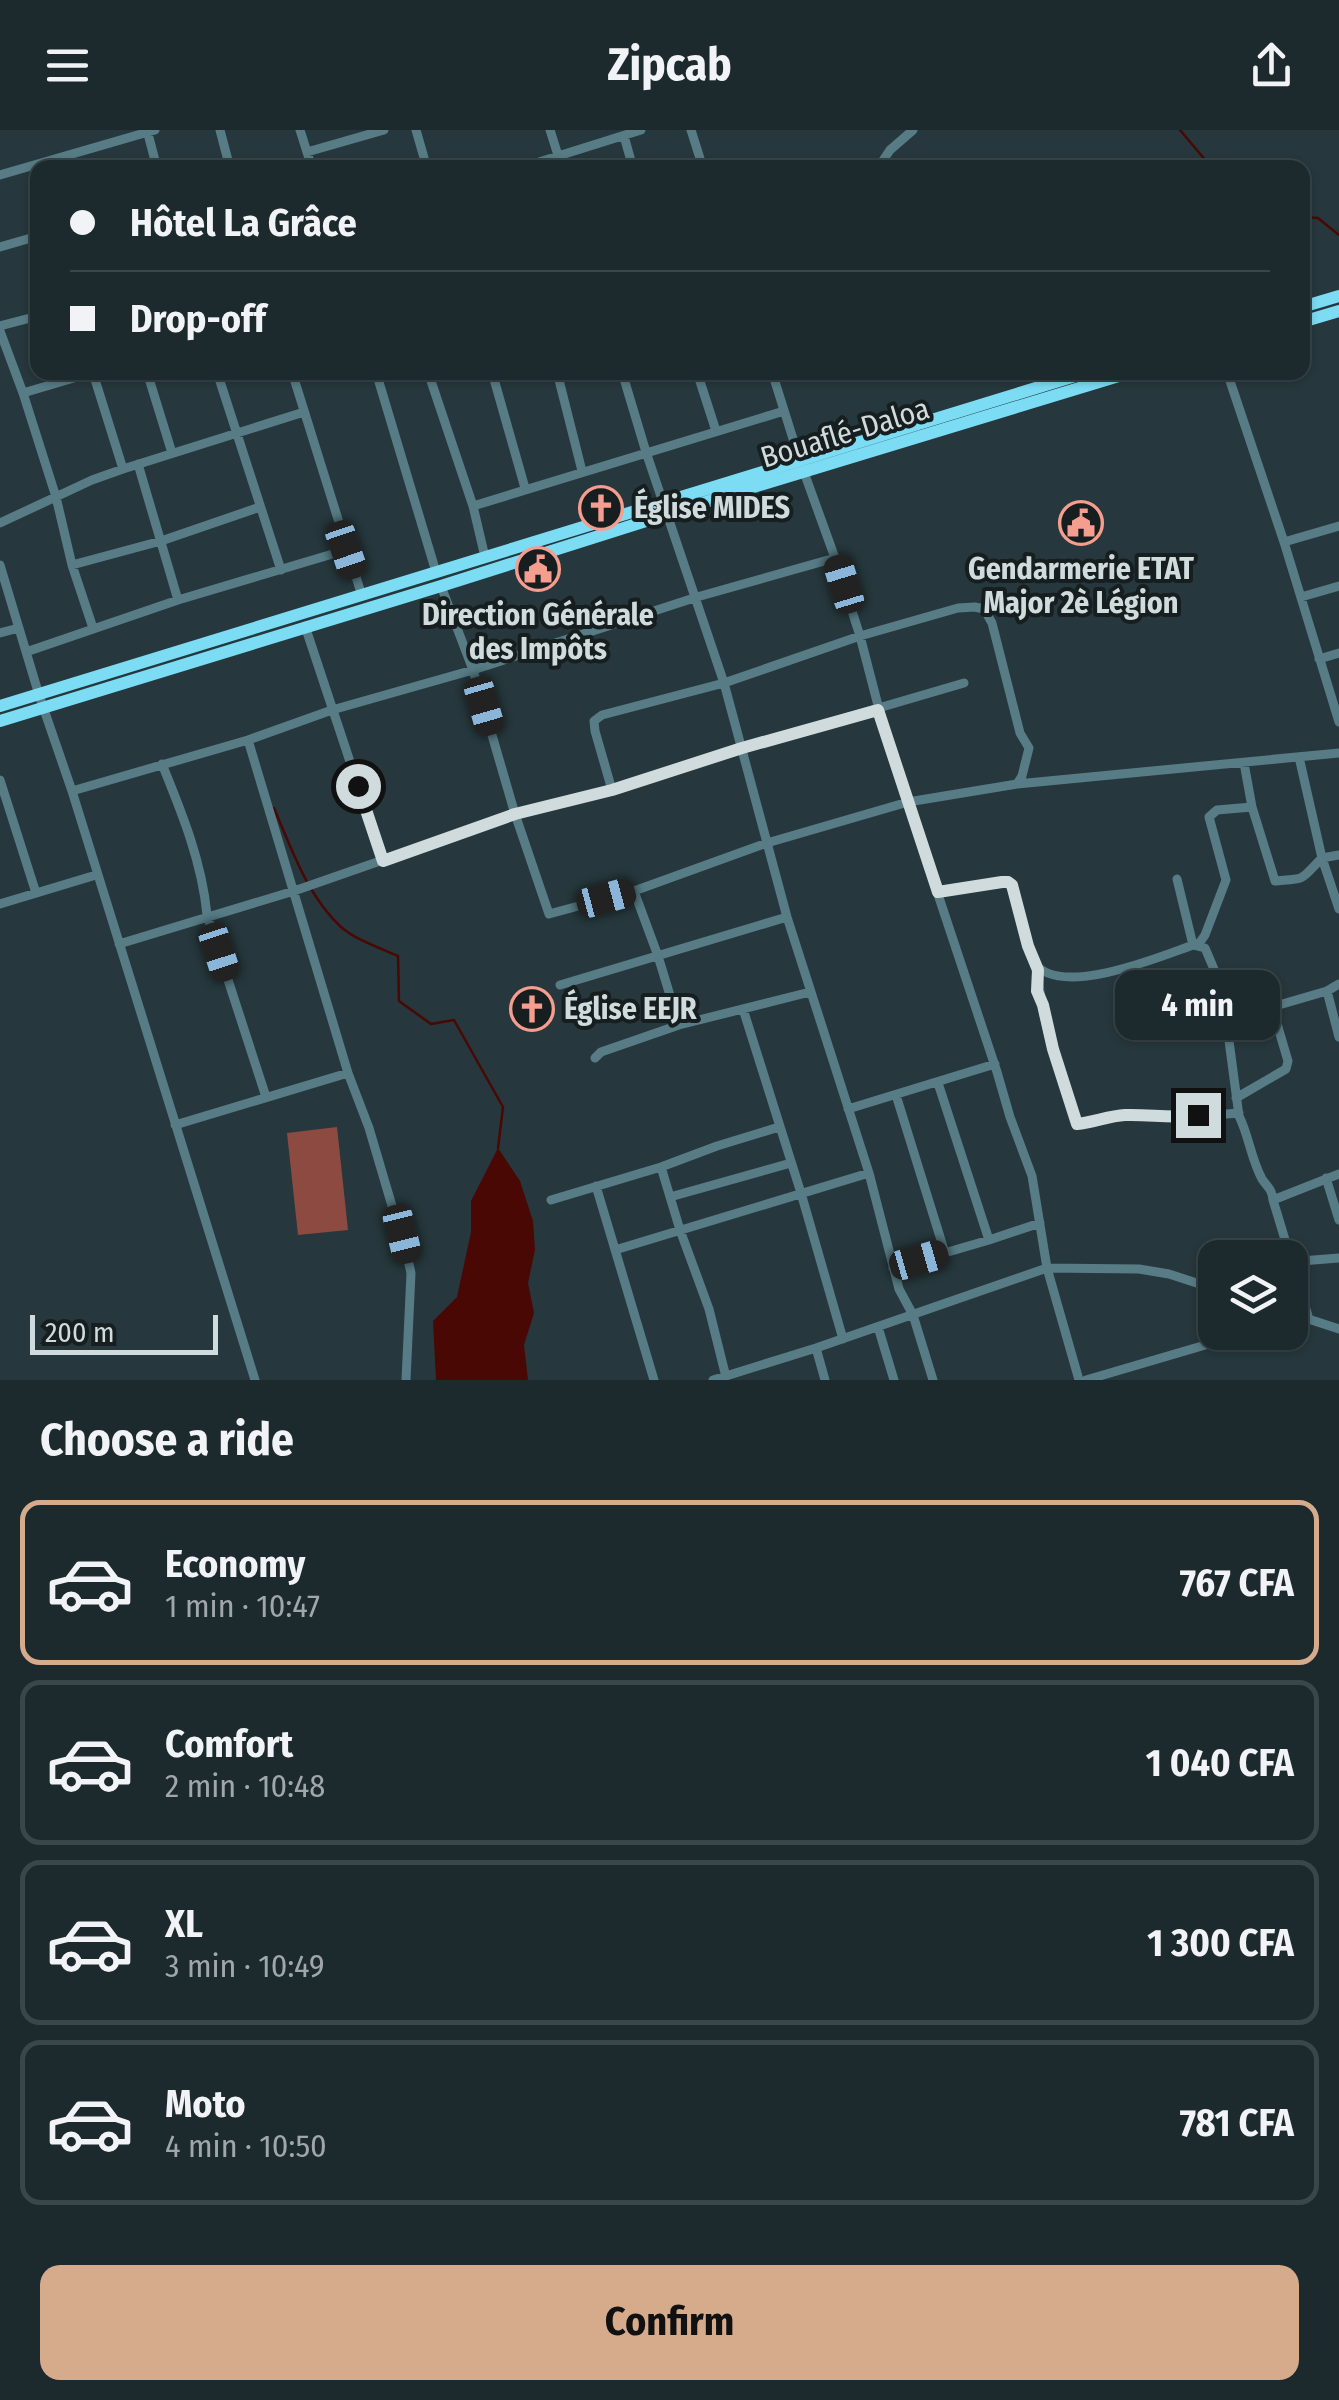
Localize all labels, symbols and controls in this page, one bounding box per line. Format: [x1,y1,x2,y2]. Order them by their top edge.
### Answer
icon: menu [40,38,95,93]
text: Zipcab [607,38,732,92]
icon: share [1244,38,1299,93]
text: Hôtel La Grâce [130,200,357,246]
text: Drop-off [130,296,266,342]
street label: Bouaflé-Daloa [756,390,934,476]
church icon: Église MIDES [578,485,624,531]
place label: Église MIDES [634,488,790,526]
public building icon: Gendarmerie ETAT Major 2è Légion [1058,500,1104,546]
car [322,517,370,583]
public building icon: Direction Générale des Impôts [515,546,561,592]
car [821,551,867,617]
place label: Gendarmerie ETAT Major 2è Légion [968,551,1194,621]
place label: Direction Générale des Impôts [422,597,654,667]
car [461,673,507,739]
route start [336,764,381,809]
car [573,876,639,920]
car [195,919,243,985]
callout: 4 min [1116,970,1280,1040]
church icon: Église EEJR [509,986,555,1032]
text: 4 min [1161,986,1234,1024]
place label: Église EEJR [564,989,698,1027]
route end [1176,1093,1221,1138]
car [380,1201,424,1267]
car [886,1237,952,1283]
map controls [1198,1240,1308,1350]
button: layers [1198,1240,1308,1350]
scale bar [30,1310,218,1354]
text: 200 m [45,1316,115,1349]
text: Choose a ride [40,1413,294,1467]
icon: car [45,1538,135,1628]
text: Economy [165,1541,305,1587]
text: 767 CFA [1180,1560,1294,1606]
text: 1 min · 10:47 [165,1587,320,1625]
icon: car [45,1718,135,1808]
text: Comfort [165,1721,293,1767]
text: 1 040 CFA [1146,1740,1294,1786]
text: 2 min · 10:48 [165,1767,325,1805]
icon: car [45,1898,135,1988]
text: XL [165,1901,203,1947]
text: 1 300 CFA [1147,1920,1294,1966]
text: 3 min · 10:49 [165,1947,325,1985]
icon: car [45,2078,135,2168]
text: Moto [165,2081,246,2127]
text: 781 CFA [1180,2100,1294,2146]
text: 4 min · 10:50 [165,2127,327,2165]
button: Confirm [40,2265,1299,2380]

